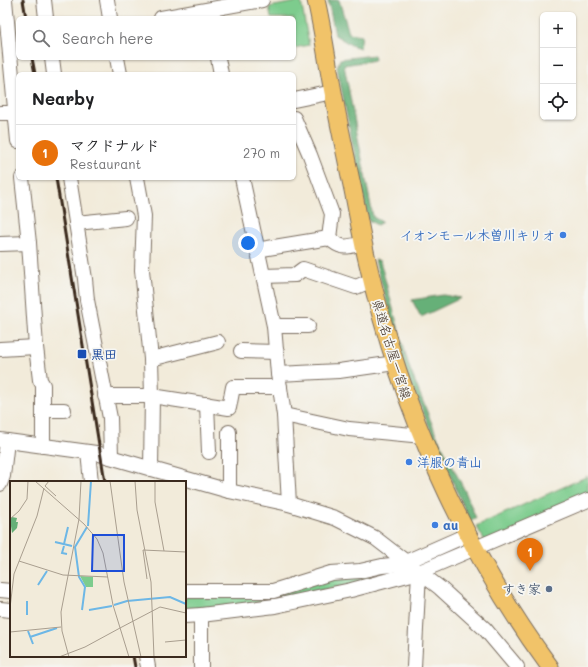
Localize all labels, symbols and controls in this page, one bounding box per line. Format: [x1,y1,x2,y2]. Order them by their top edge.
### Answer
map controls [540,12,576,120]
button: + [540,12,576,48]
search box [16,16,296,60]
icon: search [30,27,52,49]
text: Search here [62,28,153,48]
button: − [540,48,576,84]
button: locate [540,84,576,120]
text: Nearby [32,87,94,109]
text: マクドナルド [70,135,159,155]
text: 1 [42,144,48,161]
text: 270 m [243,144,280,161]
text: Restaurant [70,155,141,172]
place label: イオンモール木曽川キリオ [400,226,555,243]
marker: イオンモール木曽川キリオ [558,230,568,240]
your location [238,233,258,253]
street label: 県道名古屋一宮線 [369,297,416,402]
place label: 黒田 [91,345,117,362]
marker: 黒田 [76,348,88,360]
place label: 洋服の青山 [417,453,482,470]
marker: 洋服の青山 [404,457,414,467]
inset map [10,481,186,657]
place label: au [443,516,458,533]
marker: au [430,520,440,530]
pin: 1 [517,538,543,571]
place label: すき家 [502,580,541,597]
marker: すき家 [544,584,554,594]

